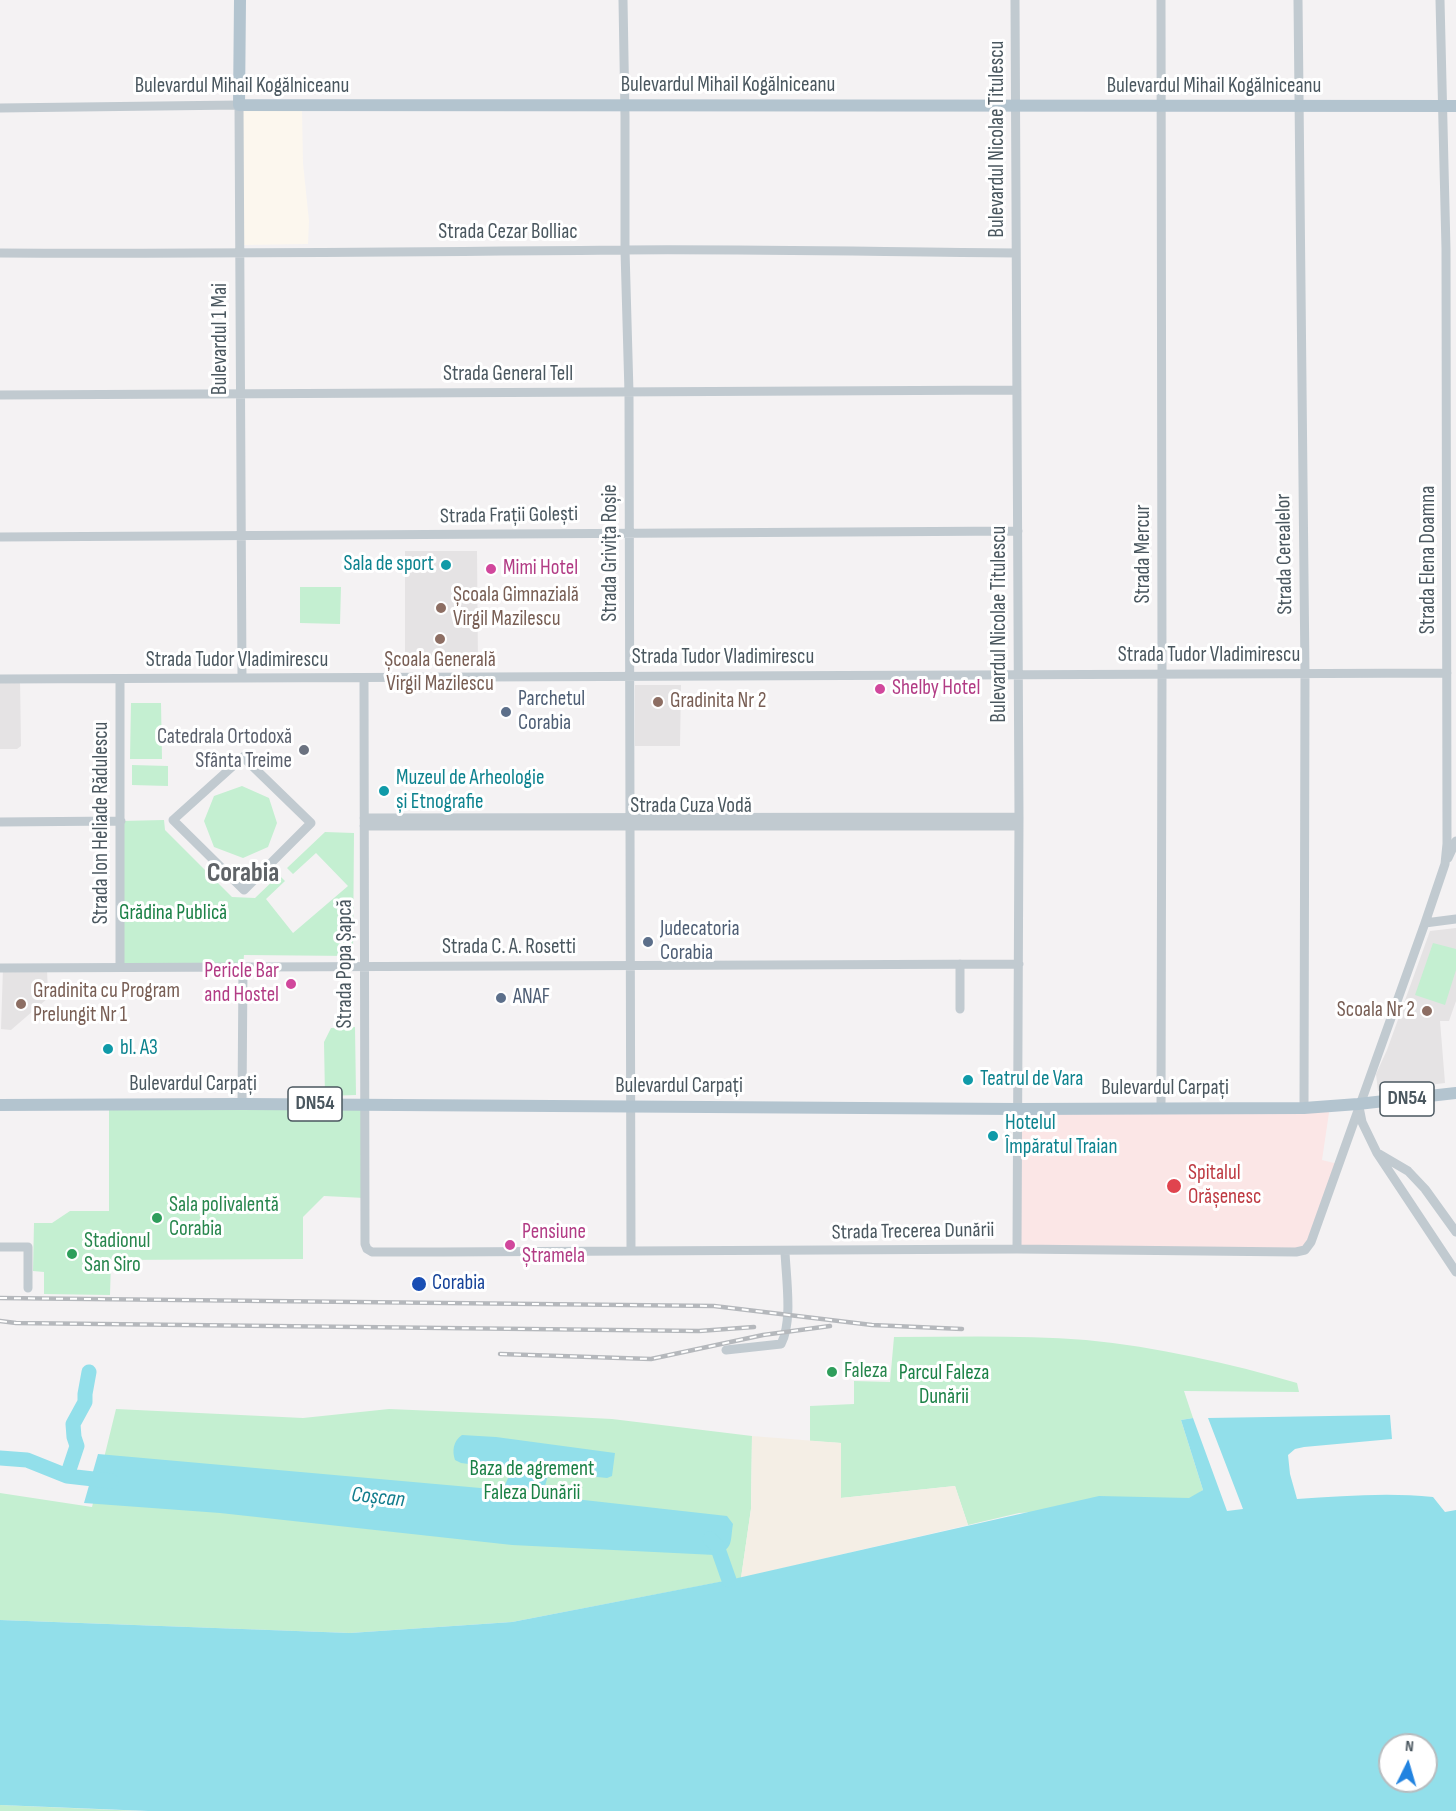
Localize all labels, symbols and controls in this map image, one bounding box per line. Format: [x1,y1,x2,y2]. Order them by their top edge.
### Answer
street label: Bulevardul Nicolae Titulescu [985,41,1011,237]
street label: Bulevardul Mihail Kogălniceanu [621,73,835,99]
street label: Bulevardul Mihail Kogălniceanu [135,74,349,100]
street label: Bulevardul Mihail Kogălniceanu [1107,74,1321,100]
street label: Strada Cezar Bolliac [438,220,578,246]
street label: Bulevardul 1 Mai [208,283,234,395]
street label: Strada General Tell [443,362,573,388]
street label: Strada Grivița Roșie [598,484,624,622]
street label: Strada Elena Doamna [1416,486,1442,634]
street label: Strada Cerealelor [1271,493,1299,615]
street label: Strada Frații Golești [440,502,578,530]
street label: Strada Mercur [1131,504,1157,604]
street label: Bulevardul Nicolae Titulescu [987,526,1013,722]
place label: Sala de sport [343,552,434,578]
place label: Mimi Hotel [503,556,578,582]
marker: Sala de sport [439,558,453,572]
marker: Mimi Hotel [484,562,498,576]
place label: Școala Gimnazială Virgil Mazilescu [453,583,579,633]
marker: Școala Gimnazială Virgil Mazilescu [434,601,448,615]
marker: Școala Generală Virgil Mazilescu [433,632,447,646]
street label: Strada Tudor Vladimirescu [1118,643,1300,669]
street label: Strada Tudor Vladimirescu [632,645,814,671]
street label: Strada Tudor Vladimirescu [146,648,328,674]
place label: Școala Generală Virgil Mazilescu [384,648,496,698]
place label: Shelby Hotel [892,676,980,702]
marker: Shelby Hotel [873,682,887,696]
place label: Parchetul Corabia [518,687,585,737]
place label: Gradinita Nr 2 [670,689,766,715]
marker: Gradinita Nr 2 [651,695,665,709]
marker: Parchetul Corabia [499,705,513,719]
street label: Strada Ion Heliade Rădulescu [89,722,115,924]
place label: Catedrala Ortodoxă Sfânta Treime [157,725,292,775]
marker: Catedrala Ortodoxă Sfânta Treime [297,743,311,757]
place label: Muzeul de Arheologie și Etnografie [396,766,544,816]
marker: Muzeul de Arheologie și Etnografie [377,784,391,798]
street label: Strada Cuza Vodă [630,794,752,820]
district label: Corabia [207,858,279,890]
street label: Strada Popa Șapcă [333,899,359,1029]
park label: Grădina Publică [119,901,227,927]
place label: Judecatoria Corabia [660,917,739,967]
street label: Strada C. A. Rosetti [442,935,576,961]
marker: Judecatoria Corabia [641,935,655,949]
place label: Pericle Bar and Hostel [204,959,279,1009]
marker: Pericle Bar and Hostel [284,977,298,991]
place label: Gradinita cu Program Prelungit Nr 1 [33,979,180,1029]
place label: ANAF [513,985,550,1011]
marker: ANAF [494,991,508,1005]
marker: Gradinita cu Program Prelungit Nr 1 [14,997,28,1011]
place label: Scoala Nr 2 [1337,998,1415,1024]
marker: Scoala Nr 2 [1420,1004,1434,1018]
place label: bl. A3 [120,1036,158,1062]
marker: bl. A3 [101,1042,115,1056]
place label: Teatrul de Vara [980,1067,1083,1093]
street label: Bulevardul Carpați [129,1072,257,1098]
marker: Teatrul de Vara [961,1073,975,1087]
street label: Bulevardul Carpați [615,1074,743,1100]
street label: Bulevardul Carpați [1101,1076,1229,1102]
road number: DN54 [1380,1082,1434,1116]
road number: DN54 [288,1087,342,1121]
place label: Hotelul Împăratul Traian [1005,1111,1117,1161]
marker: Hotelul Împăratul Traian [986,1129,1000,1143]
place label: Spitalul Orășenesc [1188,1161,1261,1211]
marker: Spitalul Orășenesc [1165,1177,1183,1195]
place label: Sala polivalentă Corabia [169,1193,279,1243]
marker: Sala polivalentă Corabia [150,1211,164,1225]
street label: Strada Trecerea Dunării [831,1218,995,1246]
place label: Pensiune Ștramela [522,1220,586,1270]
place label: Stadionul San Siro [84,1229,150,1279]
marker: Pensiune Ștramela [503,1238,517,1252]
marker: Stadionul San Siro [65,1247,79,1261]
place label: Corabia [432,1271,485,1297]
marker: Corabia [410,1275,428,1293]
place label: Faleza [844,1359,888,1385]
park label: Parcul Faleza Dunării [899,1361,989,1411]
marker: Faleza [825,1365,839,1379]
park label: Baza de agrement Faleza Dunării [469,1457,595,1507]
water label: Coșcan [350,1482,406,1514]
north arrow [1378,1733,1438,1793]
text: N [1404,1737,1415,1756]

